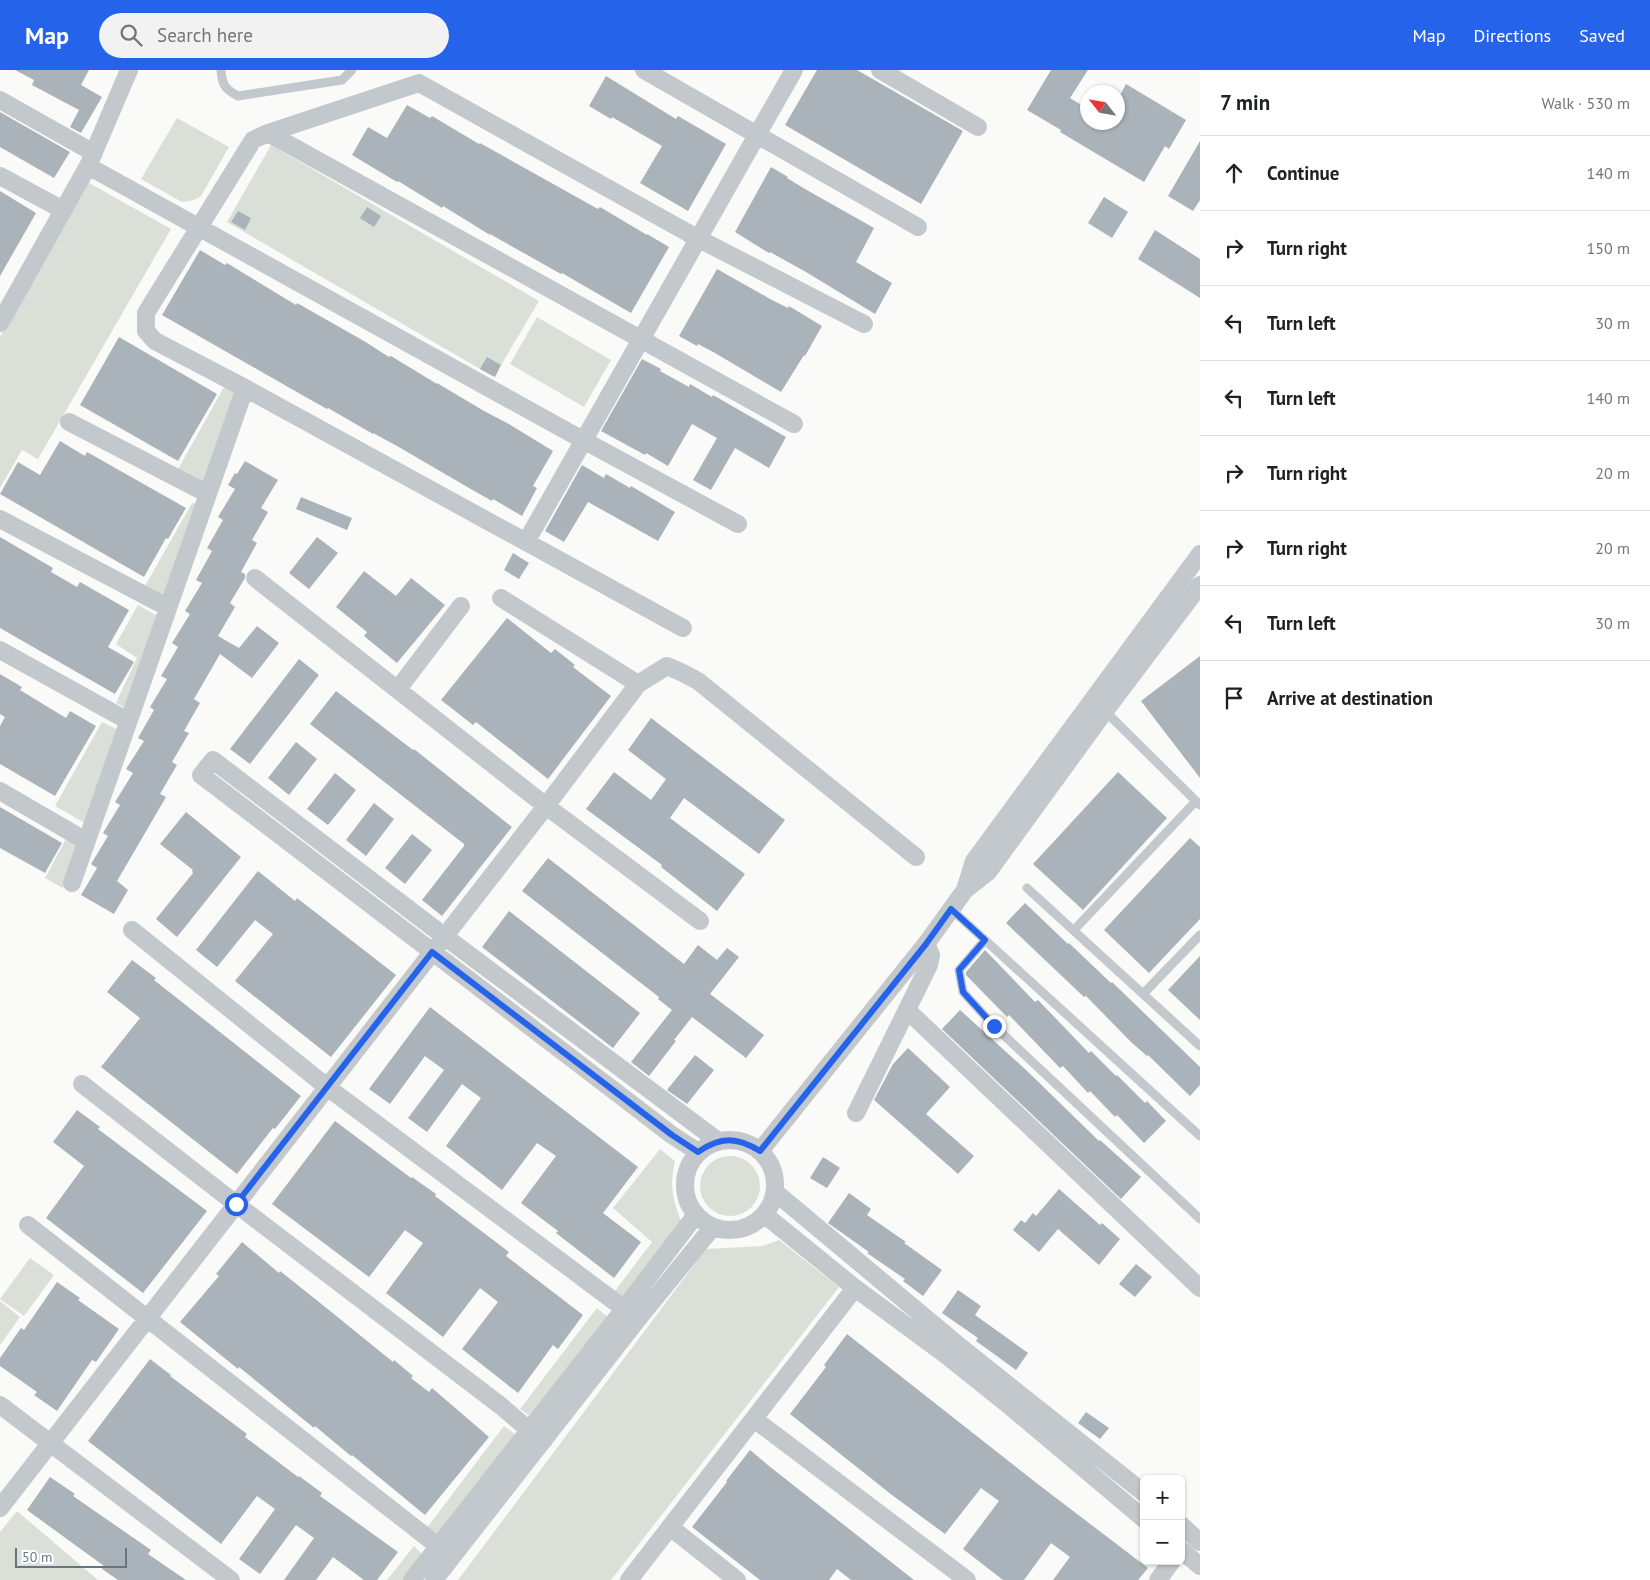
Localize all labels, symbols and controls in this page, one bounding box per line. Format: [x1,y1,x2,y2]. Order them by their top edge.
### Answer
search box [99,13,449,58]
text: Map [25,20,69,51]
icon: search [117,21,145,49]
text: Search here [157,23,253,47]
text: Map [1413,24,1445,47]
text: Directions [1473,24,1551,47]
text: Saved [1579,24,1625,47]
north arrow [1080,85,1125,130]
text: 7 min [1220,89,1270,116]
text: Walk · 530 m [1541,93,1630,113]
icon: ahead [1220,159,1248,187]
text: Continue [1267,161,1339,185]
text: 140 m [1587,163,1630,183]
icon: right [1220,234,1248,262]
text: Turn right [1267,236,1347,260]
text: 150 m [1587,238,1630,258]
icon: left [1220,309,1248,337]
text: Turn left [1267,311,1336,335]
text: 30 m [1595,313,1630,333]
icon: left [1220,384,1248,412]
text: Turn left [1267,386,1336,410]
text: 140 m [1587,388,1630,408]
icon: right [1220,459,1248,487]
text: Turn right [1267,461,1347,485]
text: 20 m [1595,463,1630,483]
icon: right [1220,534,1248,562]
text: Turn right [1267,536,1347,560]
text: 20 m [1595,538,1630,558]
icon: left [1220,609,1248,637]
text: Turn left [1267,611,1336,635]
text: 30 m [1595,613,1630,633]
icon: arrive [1220,684,1248,712]
text: Arrive at destination [1267,686,1433,710]
route end [983,1015,1006,1038]
route start [225,1193,248,1216]
map controls [1140,1475,1185,1565]
button: + [1140,1475,1185,1520]
button: − [1140,1520,1185,1565]
scale bar [15,1545,128,1568]
text: 50 m [22,1548,52,1566]

